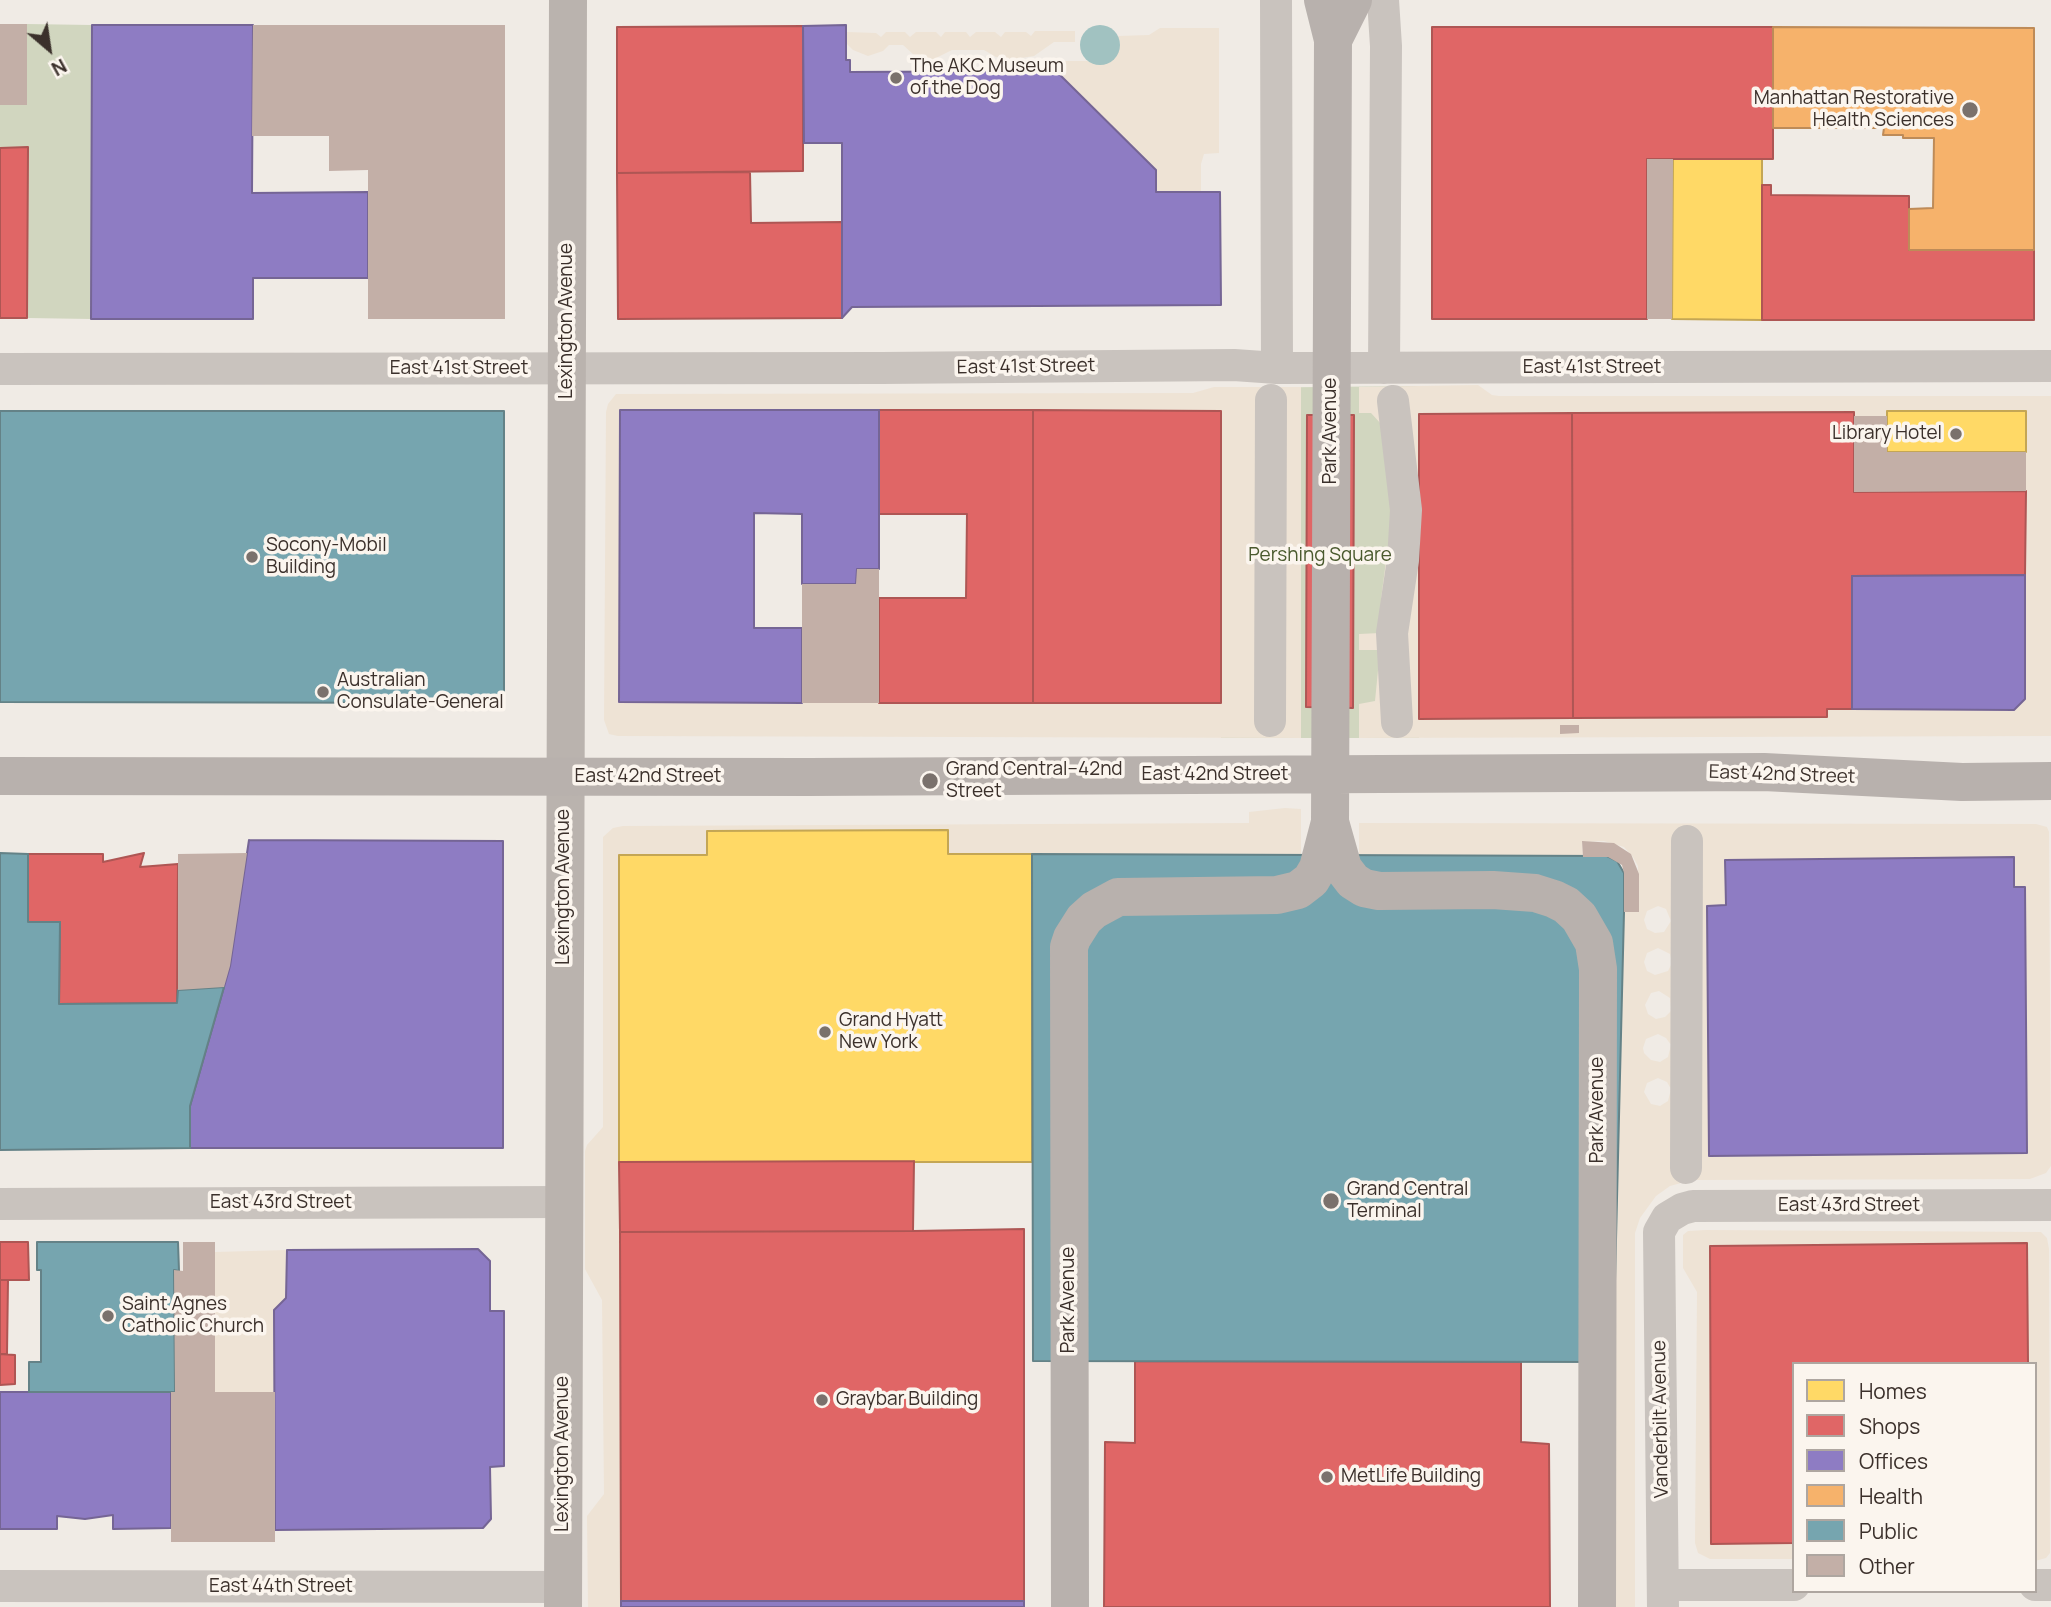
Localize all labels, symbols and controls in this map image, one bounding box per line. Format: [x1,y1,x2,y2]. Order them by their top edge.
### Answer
north arrow [14,14,84,84]
text: N [47,53,71,82]
place label: The AKC Museum of the Dog [910,56,1064,100]
marker: The AKC Museum of the Dog [888,70,904,86]
place label: Manhattan Restorative Health Sciences [1754,88,1954,132]
marker: Manhattan Restorative Health Sciences [1960,100,1980,120]
street label: Lexington Avenue [556,243,578,399]
street label: East 41st Street [957,354,1095,380]
street label: East 41st Street [1523,357,1661,379]
street label: East 41st Street [390,358,528,380]
street label: Park Avenue [1320,378,1342,484]
place label: Library Hotel [1832,423,1942,445]
marker: Library Hotel [1948,426,1964,442]
place label: Socony-Mobil Building [266,535,387,579]
park label: Pershing Square [1248,545,1392,567]
marker: Socony-Mobil Building [244,549,260,565]
place label: Australian Consulate-General [337,670,504,714]
marker: Australian Consulate-General [315,684,331,700]
place label: Grand Central–42nd Street [946,759,1123,803]
street label: East 42nd Street [1708,761,1856,789]
street label: East 42nd Street [1142,764,1288,786]
street label: East 42nd Street [575,766,721,788]
marker: Grand Central–42nd Street [920,771,940,791]
street label: Lexington Avenue [553,809,575,965]
place label: Grand Hyatt New York [839,1010,943,1054]
marker: Grand Hyatt New York [817,1024,833,1040]
street label: Park Avenue [1587,1057,1609,1163]
place label: Grand Central Terminal [1347,1179,1468,1223]
marker: Grand Central Terminal [1321,1191,1341,1211]
street label: East 43rd Street [210,1192,352,1214]
street label: East 43rd Street [1778,1195,1920,1217]
street label: Park Avenue [1058,1247,1080,1353]
place label: Saint Agnes Catholic Church [122,1294,264,1338]
marker: Saint Agnes Catholic Church [100,1308,116,1324]
street label: Vanderbilt Avenue [1648,1340,1674,1498]
legend [1792,1362,2037,1593]
street label: Lexington Avenue [552,1376,574,1532]
text: Homes [1859,1377,1927,1405]
place label: Graybar Building [836,1389,978,1411]
marker: Graybar Building [814,1392,830,1408]
text: Shops [1859,1412,1920,1440]
text: Offices [1859,1447,1928,1475]
place label: MetLife Building [1341,1466,1481,1488]
marker: MetLife Building [1319,1469,1335,1485]
text: Health [1859,1482,1923,1510]
text: Public [1859,1517,1918,1545]
text: Other [1859,1552,1915,1580]
street label: East 44th Street [209,1576,353,1598]

